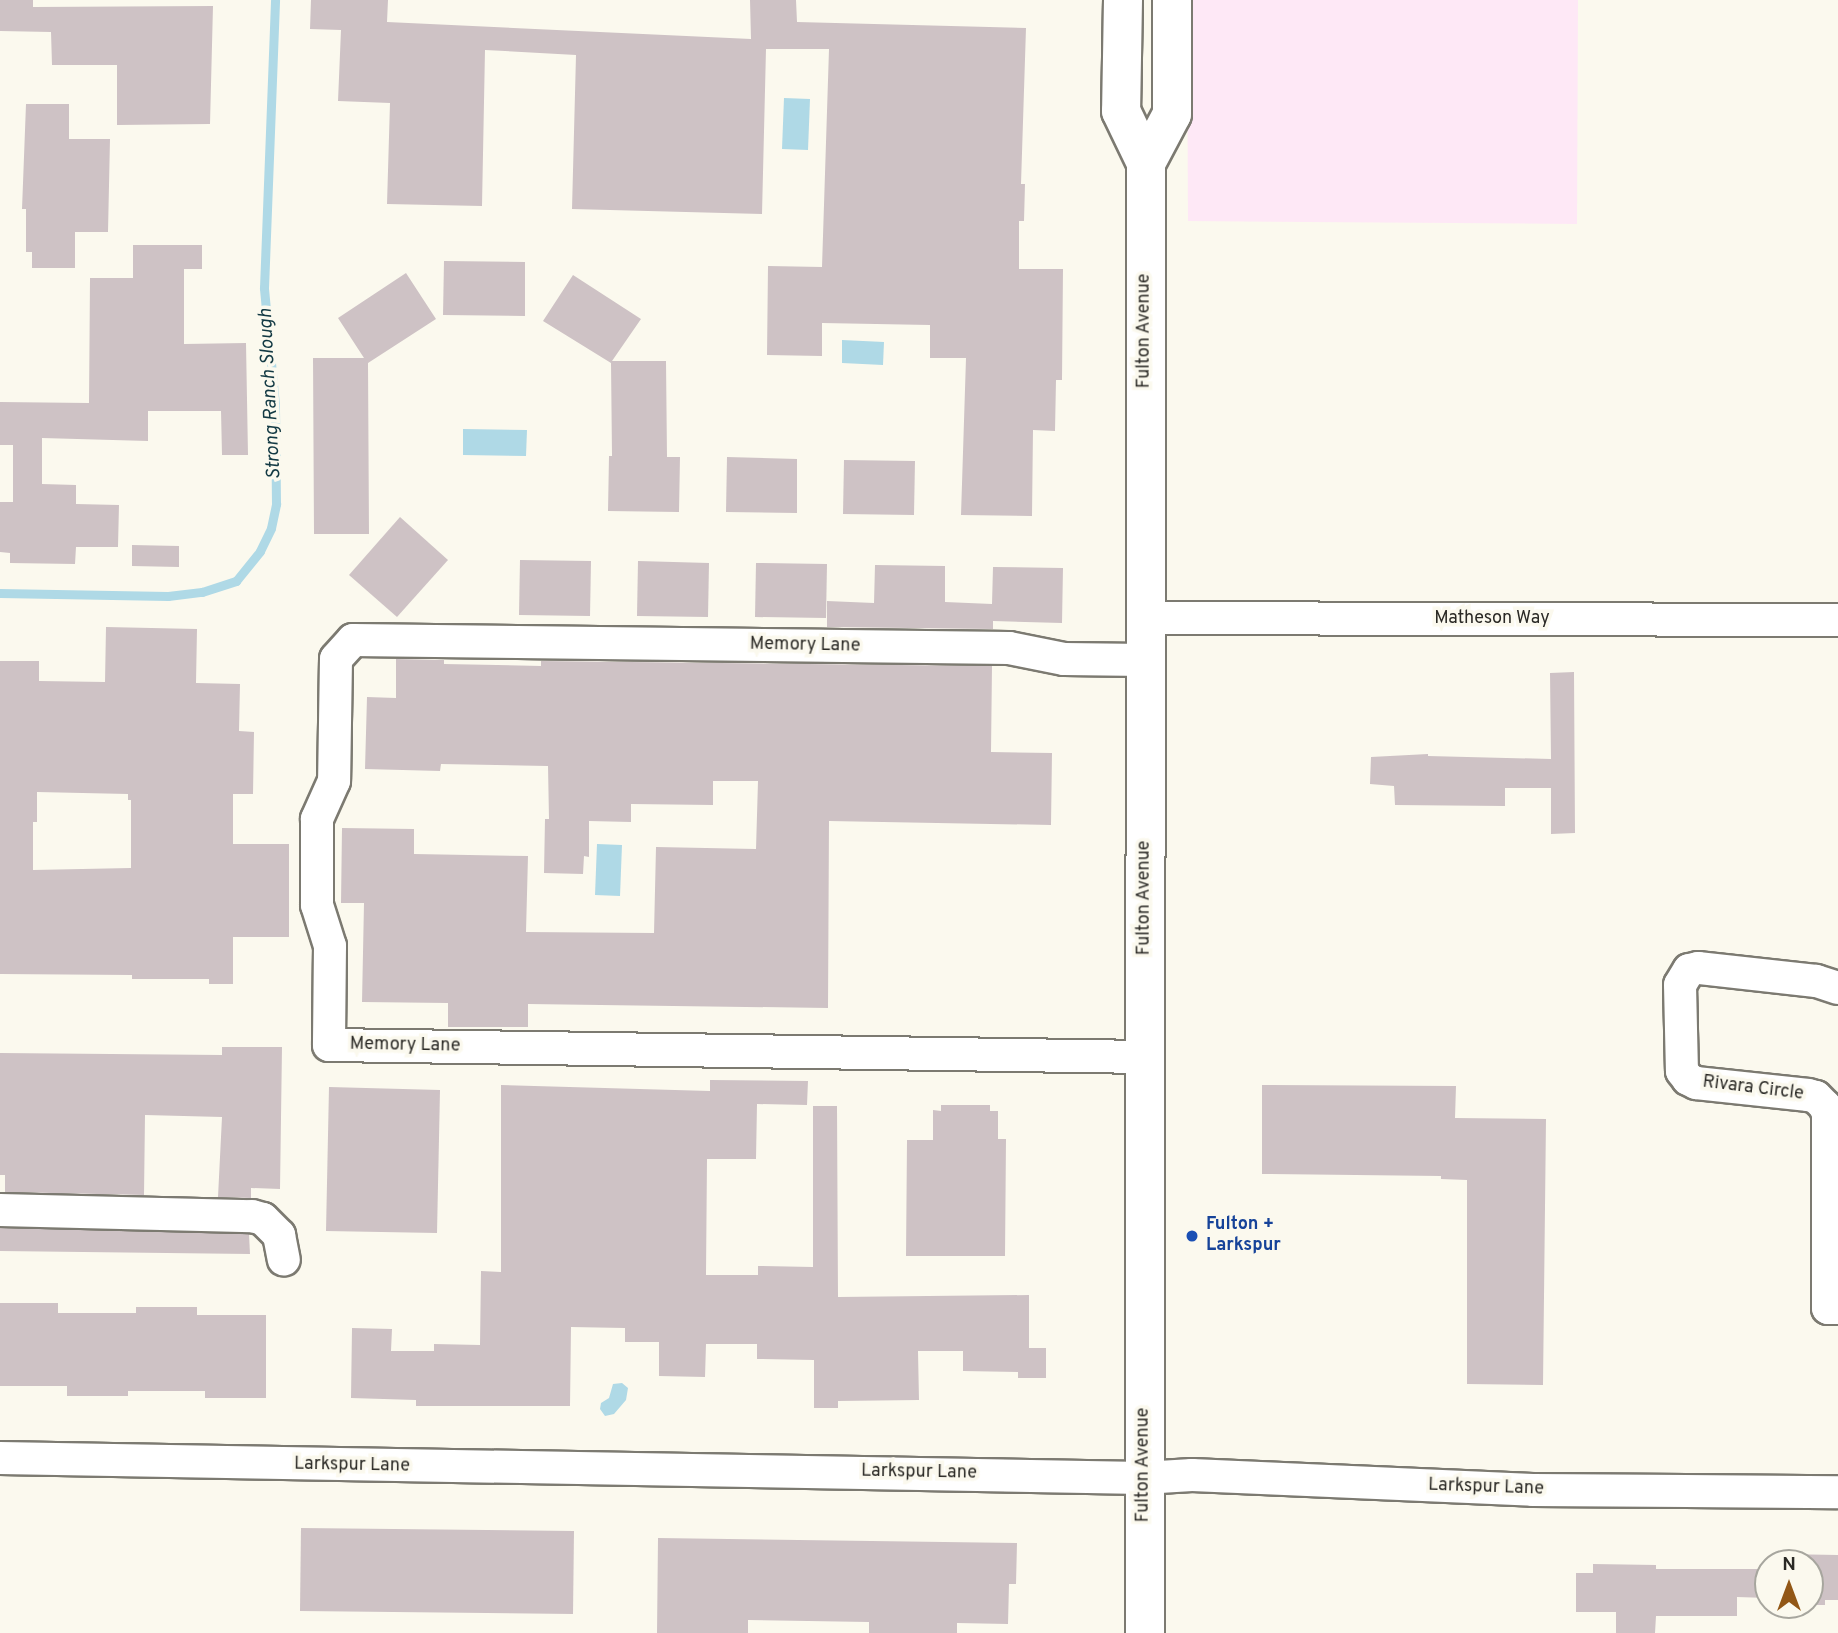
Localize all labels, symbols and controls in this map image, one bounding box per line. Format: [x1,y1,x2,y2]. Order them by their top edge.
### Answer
street label: Fulton Avenue [1134,273,1156,389]
water label: Strong Ranch Slough [255,308,287,480]
street label: Matheson Way [1434,608,1550,630]
street label: Memory Lane [750,634,860,658]
street label: Fulton Avenue [1134,840,1156,956]
street label: Memory Lane [350,1034,460,1058]
street label: Rivara Circle [1701,1072,1805,1106]
place label: Fulton + Larkspur [1206,1215,1281,1258]
marker: Fulton + Larkspur [1184,1228,1200,1244]
street label: Fulton Avenue [1133,1407,1155,1523]
street label: Larkspur Lane [294,1454,410,1478]
street label: Larkspur Lane [861,1461,977,1485]
street label: Larkspur Lane [1428,1475,1544,1501]
north arrow [1754,1549,1824,1619]
text: N [1782,1553,1796,1577]

